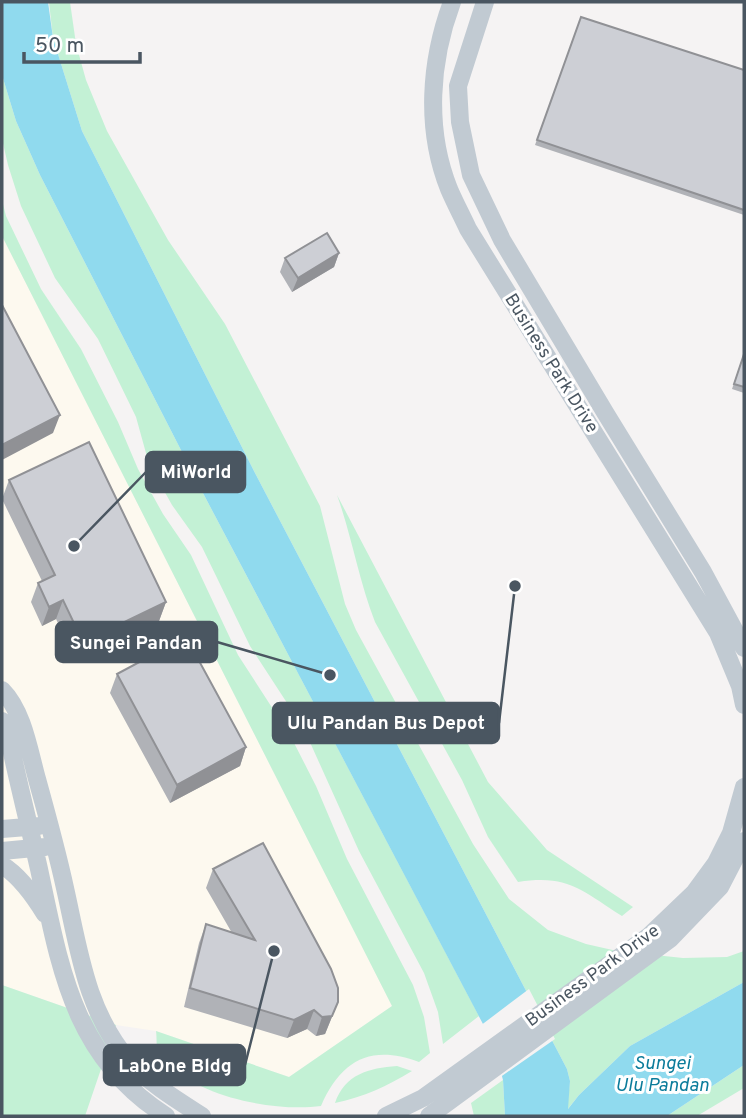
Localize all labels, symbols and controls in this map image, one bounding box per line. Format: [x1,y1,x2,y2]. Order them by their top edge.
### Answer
scale bar [24,21,140,65]
text: 50 m [35,33,84,60]
street label: Business Park Drive [499,290,603,438]
callout: MiWorld [146,452,245,492]
text: MiWorld [161,461,231,485]
callout: Sungei Pandan [56,622,217,662]
text: Sungei Pandan [70,632,202,656]
callout: Ulu Pandan Bus Depot [273,703,499,743]
text: Ulu Pandan Bus Depot [287,712,485,736]
street label: Business Park Drive [521,920,664,1033]
callout: LabOne Bldg [104,1045,245,1085]
water label: Sungei Ulu Pandan [615,1052,710,1098]
text: LabOne Bldg [118,1055,232,1079]

